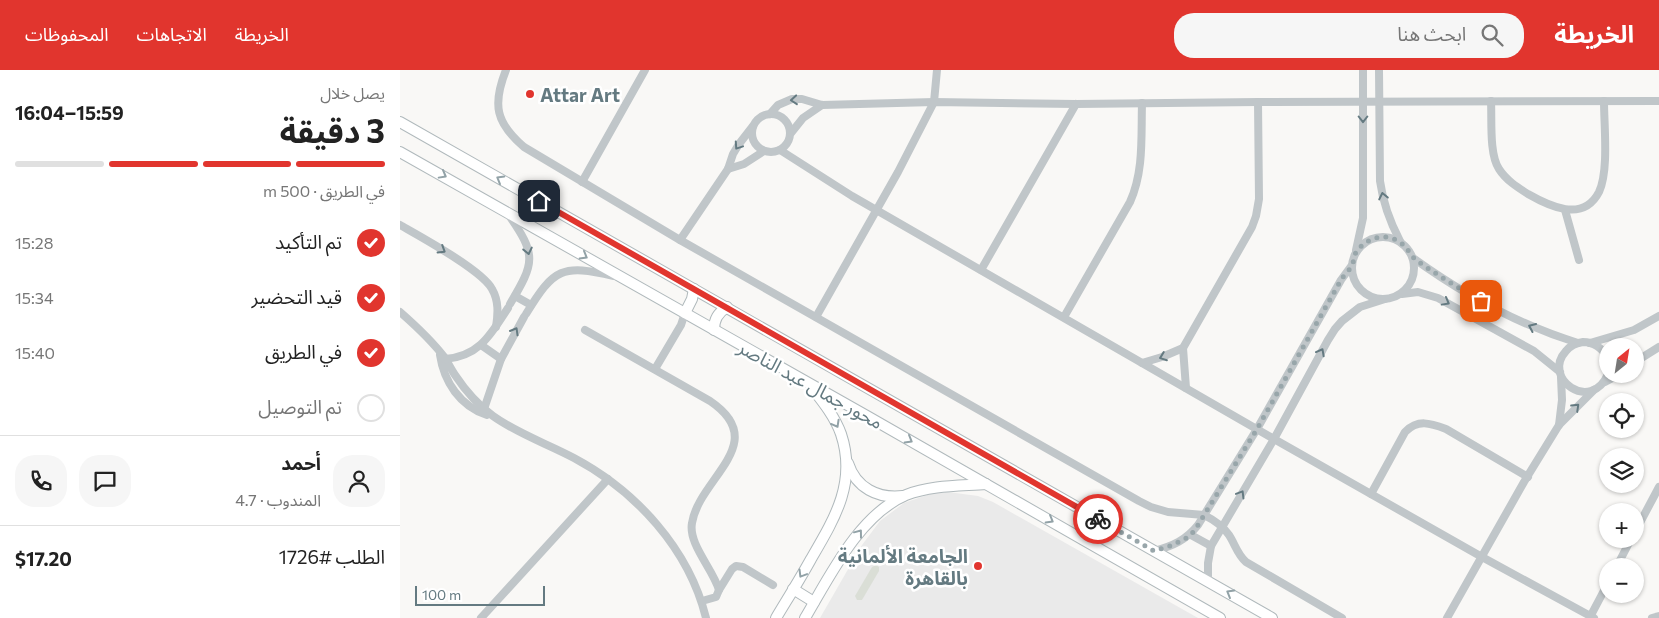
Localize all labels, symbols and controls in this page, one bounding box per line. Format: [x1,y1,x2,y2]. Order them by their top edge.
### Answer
search box [1174,13,1524,58]
text: الخريطة [1554,19,1634,48]
icon: search [1478,21,1506,49]
text: ابحث هنا [1397,22,1466,45]
text: المحفوظات [25,23,109,45]
text: الاتجاهات [137,23,207,45]
text: الخريطة [235,23,289,45]
text: يصل خلال [320,83,385,102]
place label: Attar Art [540,83,620,106]
marker: Attar Art [524,88,536,100]
one-way arrow [790,95,798,106]
text: 15:59–16:04 [15,101,124,124]
text: 3 دقيقة [280,110,385,150]
one-way arrow [1358,115,1368,123]
one-way arrow [735,141,745,150]
one-way arrow [437,169,446,179]
one-way arrow [496,175,505,185]
pin [518,180,560,222]
text: في الطريق · 500 m [263,181,385,200]
icon: home [525,187,553,215]
one-way arrow [1378,192,1388,201]
icon: check [357,229,385,257]
text: تم التأكيد [275,230,342,253]
text: 15:28 [15,233,53,252]
one-way arrow [436,244,445,254]
one-way arrow [522,247,533,256]
one-way arrow [579,249,588,259]
pin [1460,280,1502,322]
icon: check [357,284,385,312]
text: قيد التحضير [251,285,342,308]
icon: bag [1467,287,1495,315]
text: 15:34 [15,288,54,307]
one-way arrow [1441,296,1450,306]
one-way arrow [1528,322,1537,333]
one-way arrow [509,328,519,337]
street label: محور جمال عبد الناصر [733,334,888,434]
north arrow [1599,338,1644,382]
map controls [1599,338,1644,603]
icon: check [357,339,385,367]
text: في الطريق [265,340,342,363]
text: 15:40 [15,343,55,362]
one-way arrow [1315,349,1325,358]
one-way arrow [1159,350,1168,361]
button: locate [1599,393,1644,438]
text: تم التوصيل [258,395,342,418]
one-way arrow [1571,404,1580,413]
one-way arrow [830,419,840,428]
one-way arrow [903,433,912,443]
button: layers [1599,448,1644,493]
text: أحمد [281,451,321,474]
button: phone [15,455,67,507]
button: chat [79,455,131,507]
button: person [333,455,385,507]
text: المندوب · 4.7 [235,490,321,509]
one-way arrow [1235,491,1245,500]
courier [1073,494,1123,544]
button: + [1599,503,1644,548]
icon: bike [1084,505,1112,533]
one-way arrow [1044,514,1053,524]
one-way arrow [854,530,862,539]
place label: الجامعة الألمانية بالقاهرة [838,544,968,590]
text: الطلب #1726 [279,545,385,568]
text: $17.20 [15,547,72,570]
button: − [1599,558,1644,603]
marker: الجامعة الألمانية بالقاهرة [972,560,984,572]
one-way arrow [799,569,809,578]
scale bar [415,583,545,606]
text: 100 m [422,586,461,603]
one-way arrow [1226,590,1235,600]

